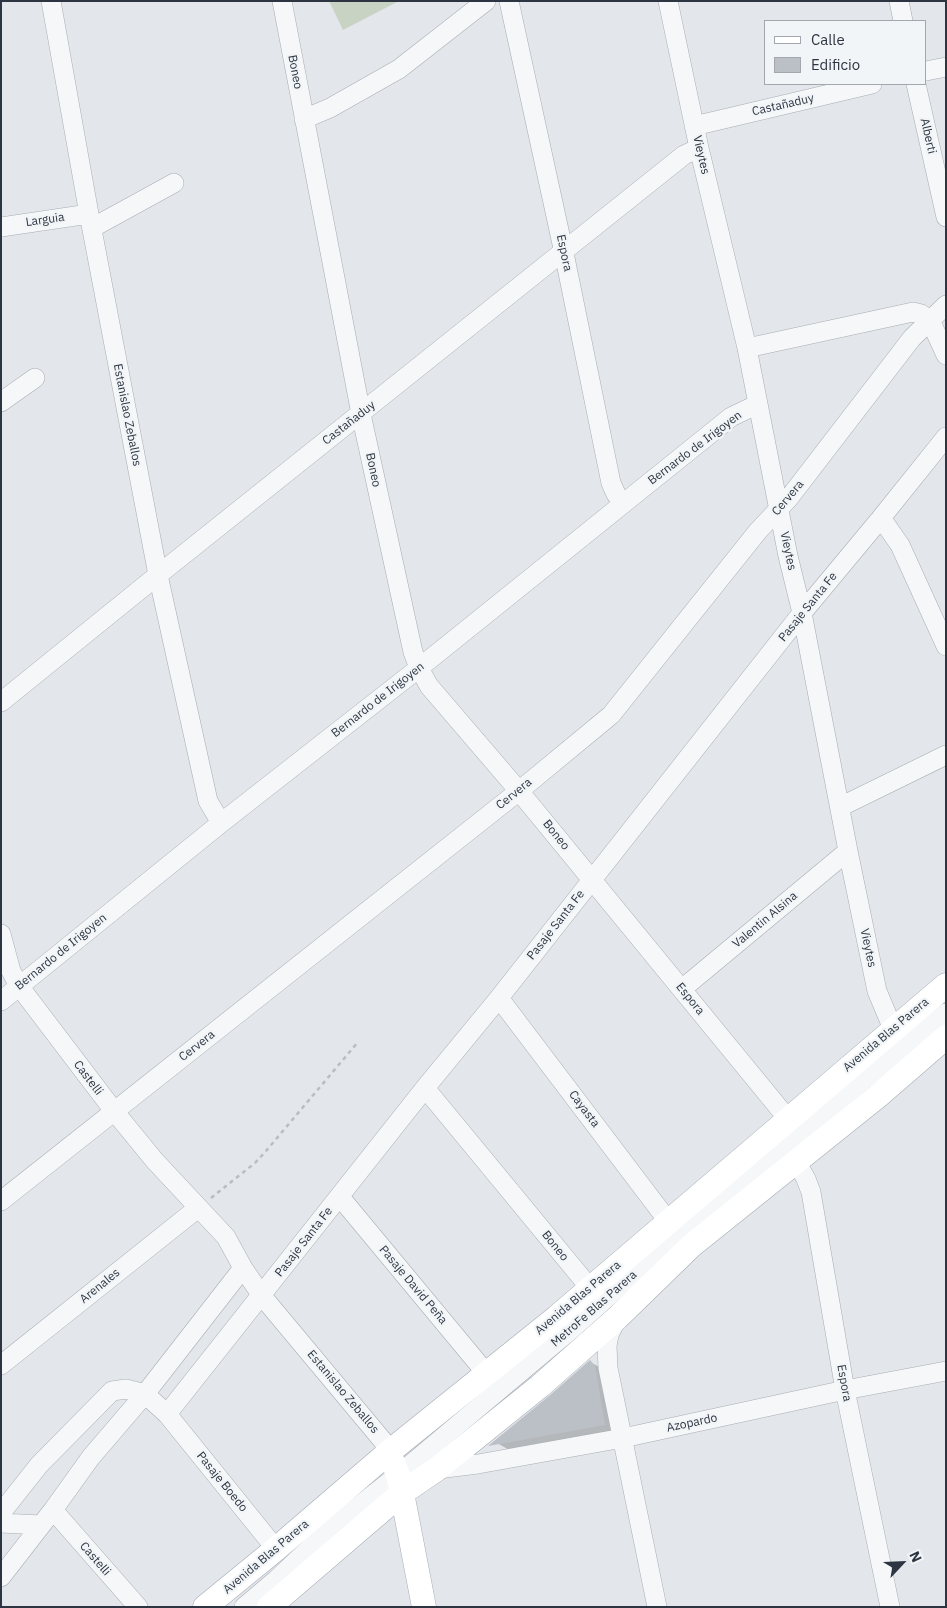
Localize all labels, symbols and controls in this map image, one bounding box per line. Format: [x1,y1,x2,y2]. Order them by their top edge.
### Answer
legend [764,20,927,85]
text: Calle [811,30,845,49]
street label: Boneo [285,54,305,90]
text: Edificio [811,55,860,74]
street label: Castañaduy [751,91,815,119]
street label: Alberti [917,117,939,155]
street label: Vieytes [690,134,712,176]
street label: Larguia [25,210,65,230]
street label: Espora [553,233,575,273]
street label: Estanislao Zeballos [110,363,144,467]
street label: Castañaduy [320,398,378,448]
street label: Bernardo de Irigoyen [645,408,745,488]
street label: Boneo [362,452,384,488]
street label: Cervera [769,477,807,519]
street label: Vieytes [777,530,799,572]
street label: Pasaje Santa Fe [776,569,840,645]
street label: Bernardo de Irigoyen [329,659,427,741]
street label: Cervera [493,775,535,813]
street label: Boneo [539,817,573,853]
street label: Pasaje Santa Fe [524,887,588,963]
street label: Valentin Alsina [730,889,800,951]
street label: Bernardo de Irigoyen [12,911,110,993]
street label: Vieytes [857,927,879,969]
street label: Espora [673,980,707,1018]
street label: Avenida Blas Parera [840,995,932,1075]
street label: Cervera [176,1027,218,1065]
street label: Castelli [70,1058,106,1098]
street label: Cayasta [565,1088,603,1130]
street label: Pasaje Santa Fe [272,1204,336,1280]
street label: Boneo [538,1228,572,1264]
street label: Pasaje David Peña [376,1243,450,1327]
street label: Avenida Blas Parera [532,1258,624,1338]
street label: Arenales [77,1265,123,1307]
street label: MetroFe Blas Parera [548,1268,640,1350]
street label: Estanislao Zeballos [304,1347,382,1437]
street label: Espora [834,1363,854,1403]
street label: Azopardo [665,1411,719,1435]
street label: Pasaje Boedo [193,1449,251,1515]
street label: Avenida Blas Parera [220,1517,312,1597]
north arrow [877,1538,927,1588]
street label: Castelli [76,1539,114,1579]
text: N [905,1548,926,1565]

